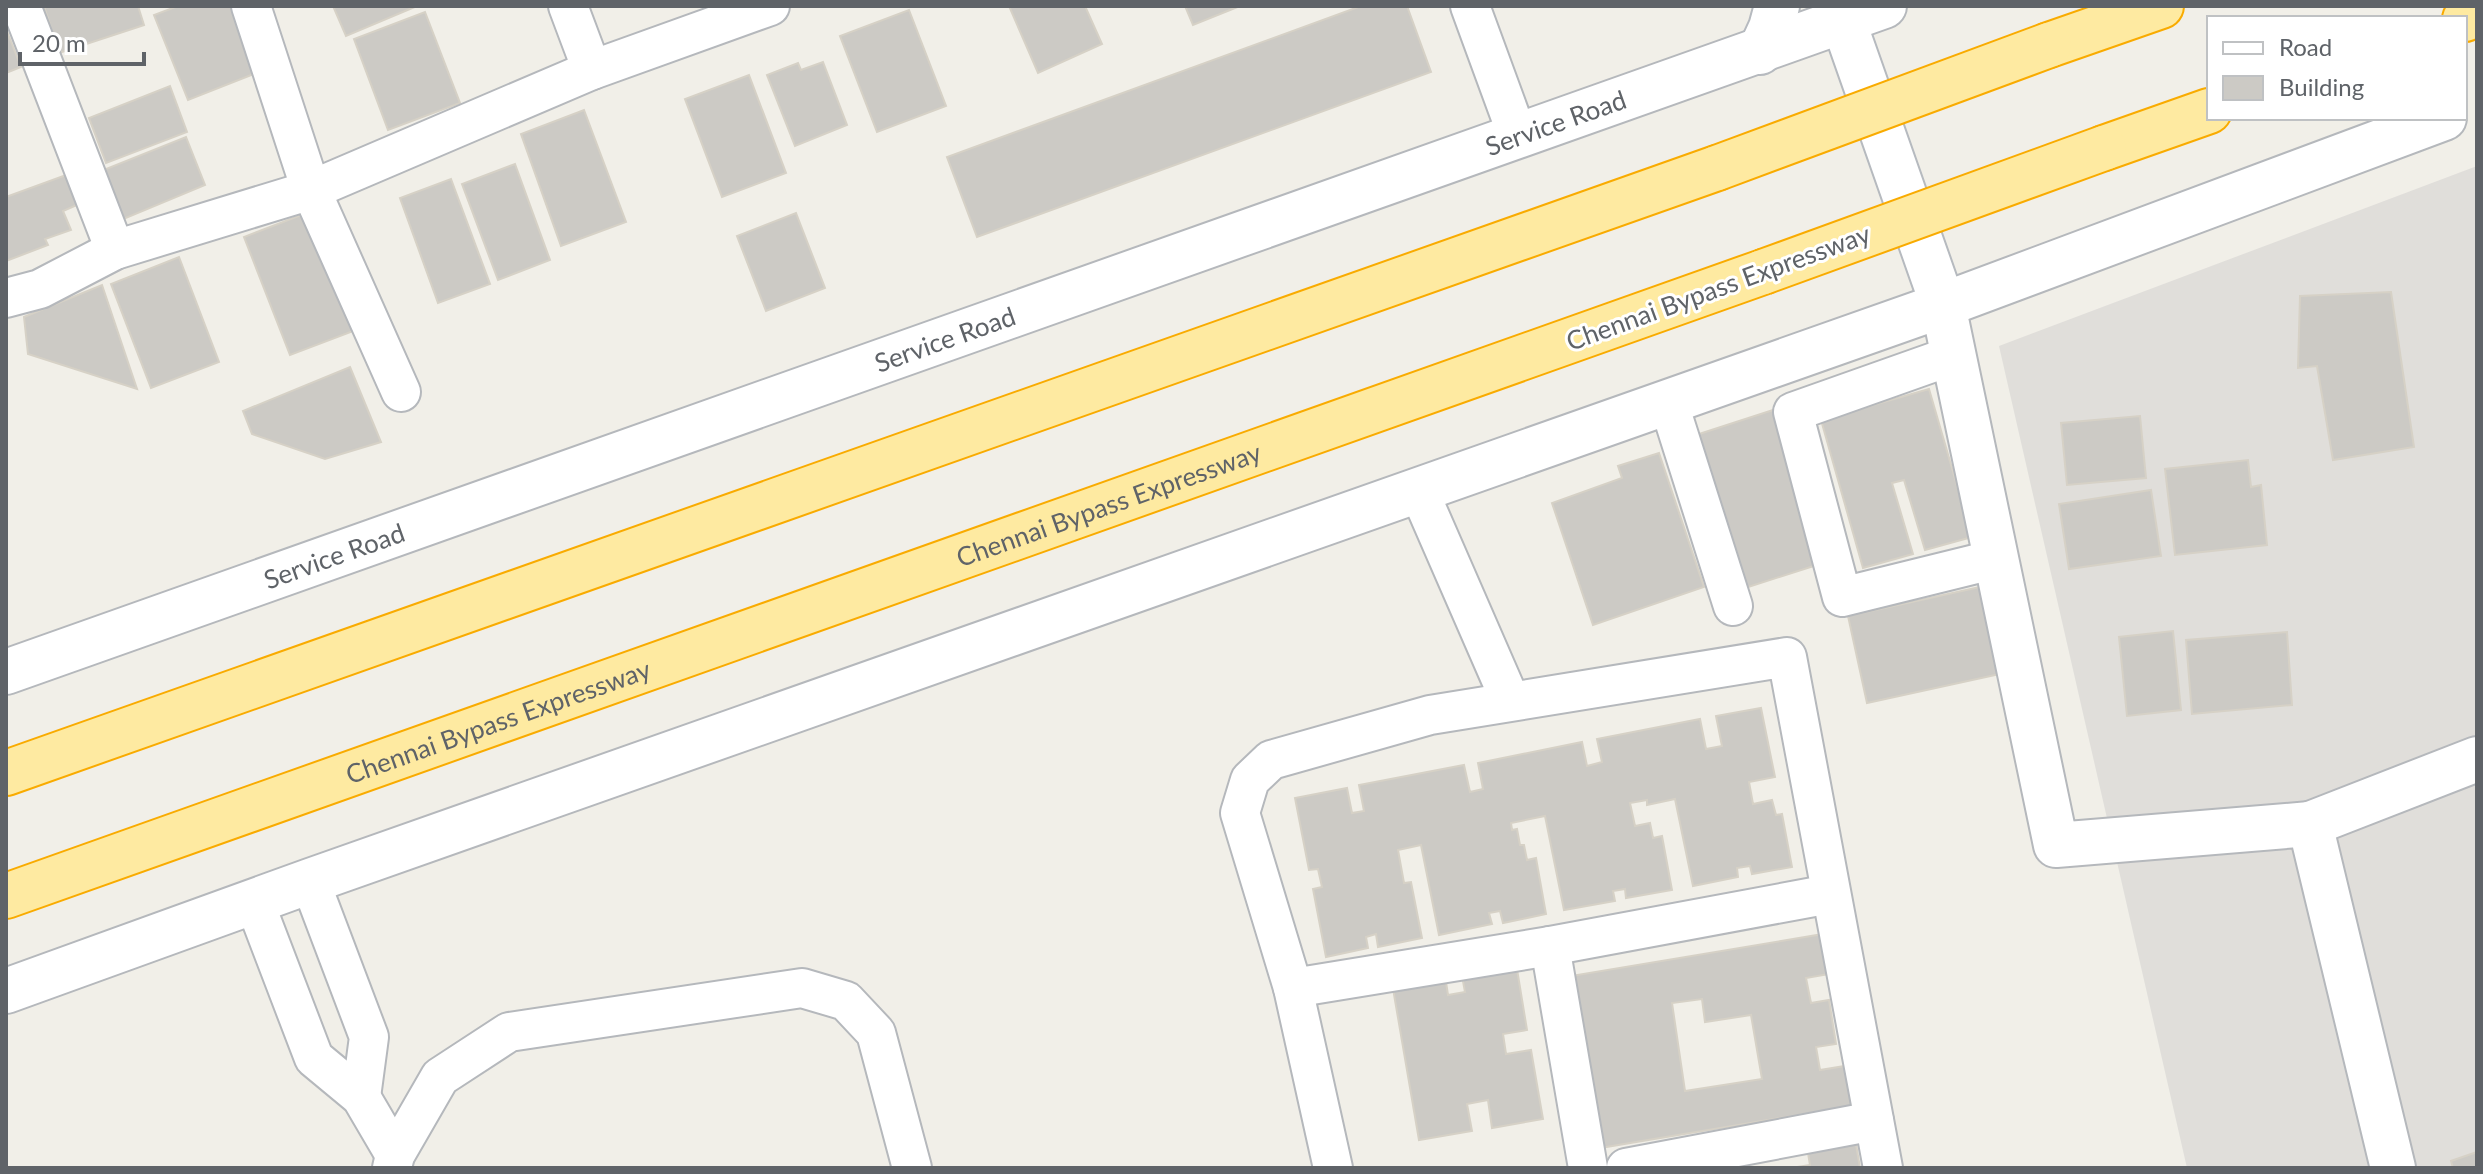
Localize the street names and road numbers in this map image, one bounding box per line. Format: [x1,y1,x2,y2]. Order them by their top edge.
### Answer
street label: Service Road [1481,83,1630,162]
street label: Chennai Bypass Expressway [1562,217,1875,357]
street label: Service Road [870,299,1019,379]
street label: Chennai Bypass Expressway [952,435,1266,573]
street label: Service Road [259,516,409,595]
street label: Chennai Bypass Expressway [341,652,655,790]

